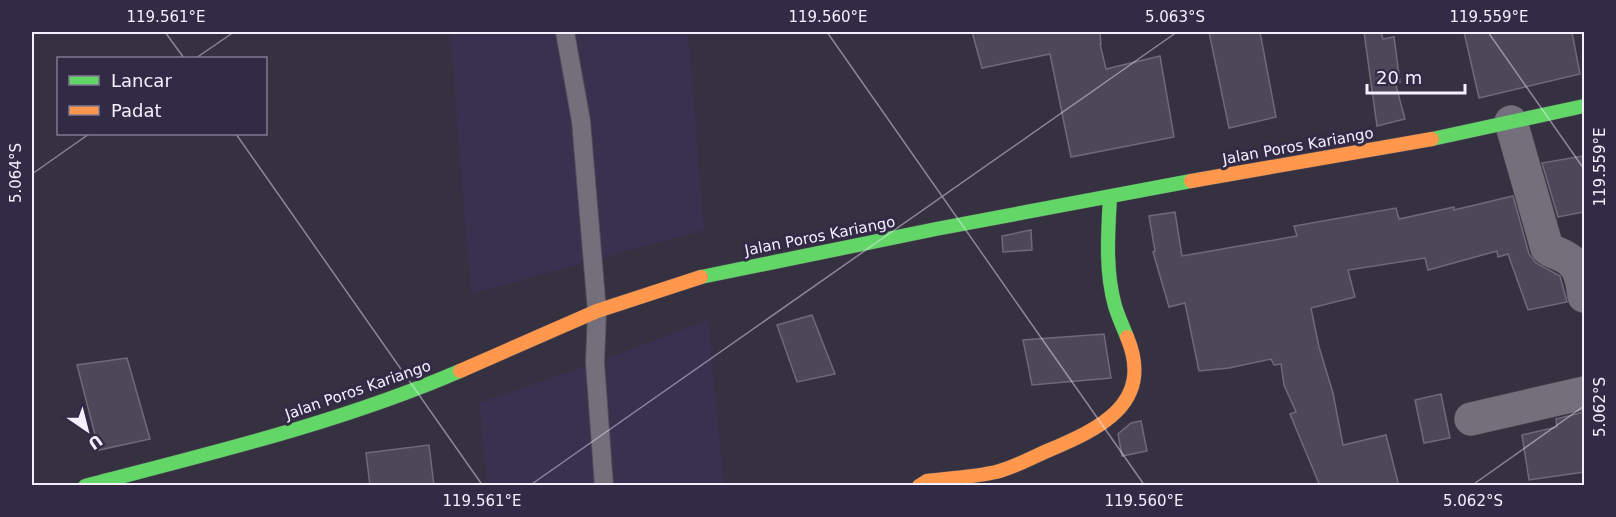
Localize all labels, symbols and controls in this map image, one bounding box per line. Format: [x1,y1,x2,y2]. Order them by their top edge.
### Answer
text: 119.561°E [126,8,206,26]
text: 119.560°E [788,8,868,26]
text: 5.063°S [1145,8,1205,26]
text: 119.559°E [1449,8,1529,26]
legend [57,57,267,135]
scale bar [1367,57,1464,95]
text: 20 m [1376,67,1422,88]
text: Lancar [111,70,172,91]
text: Padat [111,100,162,121]
street label: Jalan Poros Kariango [1220,124,1375,168]
text: 119.559°E [1591,127,1609,207]
text: 5.064°S [7,143,25,203]
street label: Jalan Poros Kariango [742,213,897,260]
street label: Jalan Poros Kariango [282,357,433,424]
text: 5.062°S [1591,377,1609,437]
north arrow [57,400,117,460]
text: U [85,430,106,453]
text: 119.561°E [442,492,522,510]
text: 119.560°E [1104,492,1184,510]
text: 5.062°S [1443,492,1503,510]

